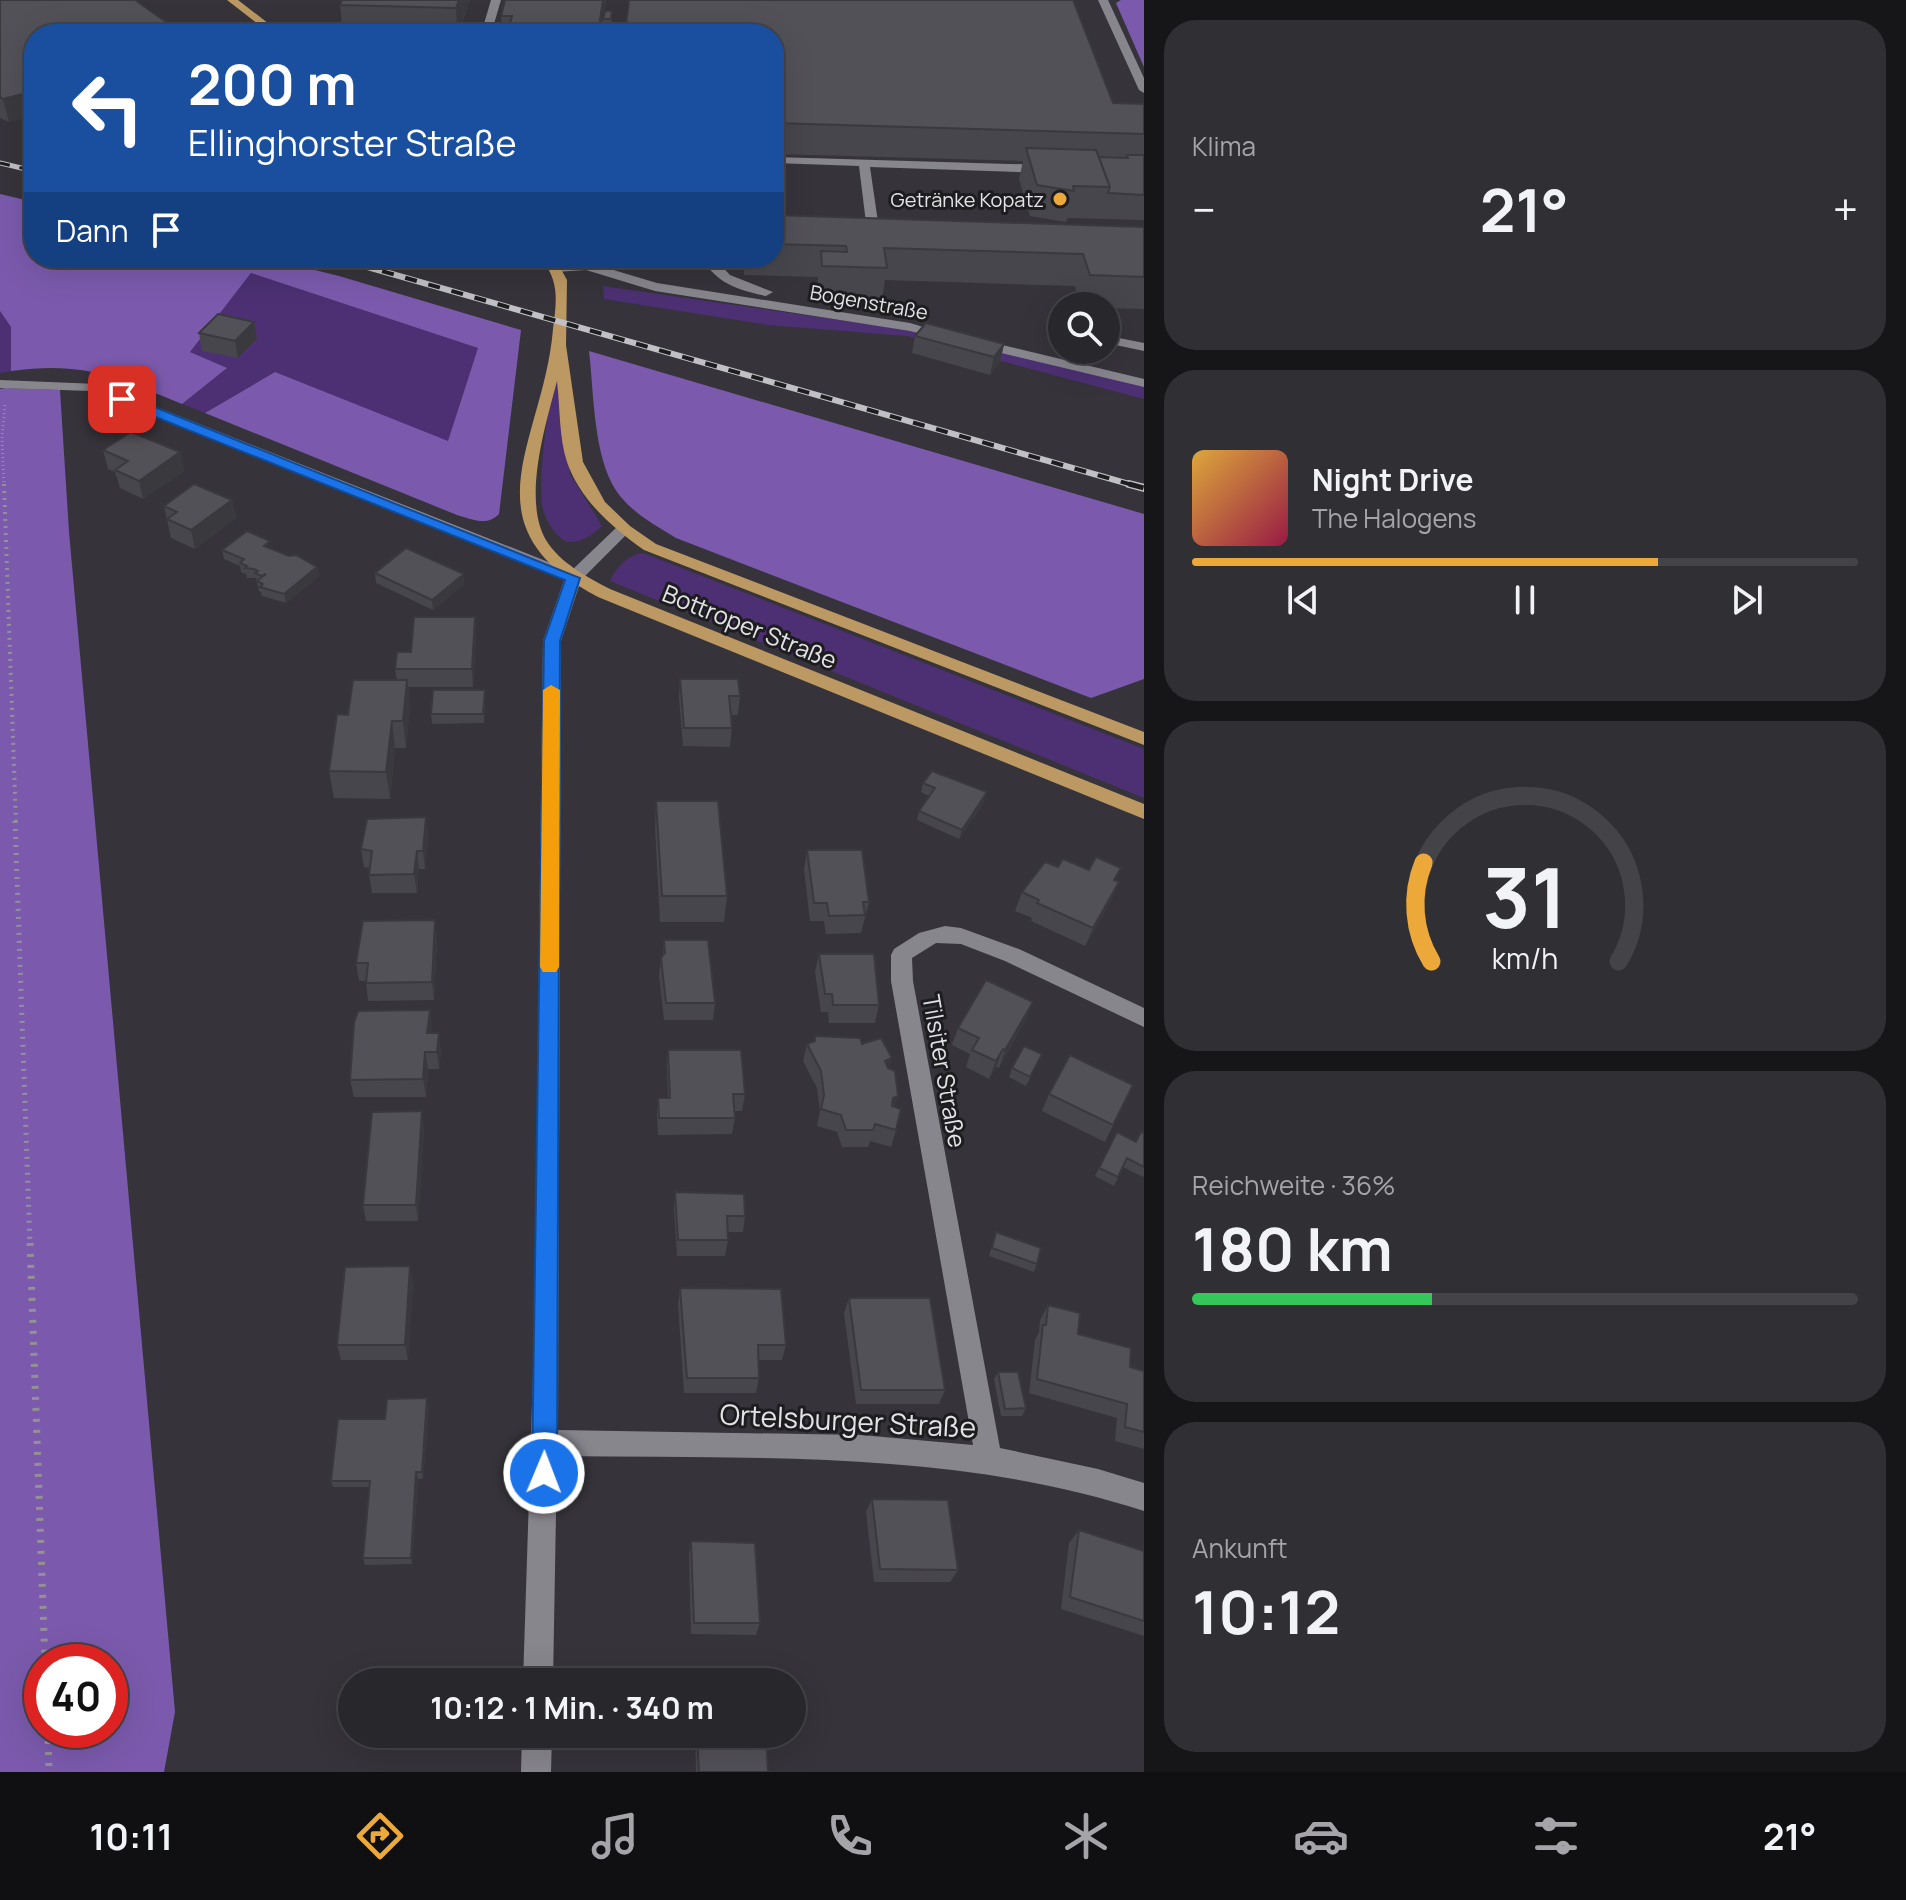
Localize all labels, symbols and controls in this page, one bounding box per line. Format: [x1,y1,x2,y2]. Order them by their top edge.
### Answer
text: 200 m [188,45,357,122]
icon: left [56,56,160,160]
text: Ellinghorster Straße [188,118,517,167]
text: Klima [1192,128,1256,164]
text: 21° [1480,168,1569,250]
text: − [1192,179,1216,239]
text: + [1833,179,1858,239]
place label: Getränke Kopatz [891,186,1044,213]
marker: Getränke Kopatz [1051,190,1069,208]
icon: arrive [144,208,188,252]
text: Dann [56,210,128,251]
street label: Bogenstraße [808,278,930,326]
map controls [1048,292,1120,364]
button: search [1048,292,1120,364]
pin [88,365,156,433]
icon: arrive [100,377,144,421]
text: Night Drive [1312,459,1474,500]
text: The Halogens [1312,500,1476,536]
street label: Bottroper Straße [658,576,842,676]
icon: previous [1281,578,1325,622]
icon: pause [1503,578,1547,622]
icon: next [1725,578,1769,622]
text: 31 [1483,839,1567,953]
text: km/h [1492,939,1558,978]
street label: Tilsiter Straße [915,992,975,1150]
text: Reichweite · 36% [1192,1167,1396,1203]
text: 180 km [1192,1207,1393,1289]
street label: Ortelsburger Straße [719,1394,977,1446]
position arrow [502,1431,586,1515]
text: Ankunft [1192,1530,1287,1566]
text: 10:12 [1192,1570,1340,1652]
speed limit sign: 40 [24,1644,128,1748]
text: 10:12 · 1 Min. · 340 m [430,1687,714,1728]
icon: directions [352,1808,408,1864]
icon: music [587,1808,643,1864]
icon: phone [822,1808,878,1864]
icon: climate [1058,1808,1114,1864]
icon: car [1293,1808,1349,1864]
icon: filters [1528,1808,1584,1864]
text: 10:11 [90,1812,173,1861]
text: 21° [1763,1812,1816,1861]

